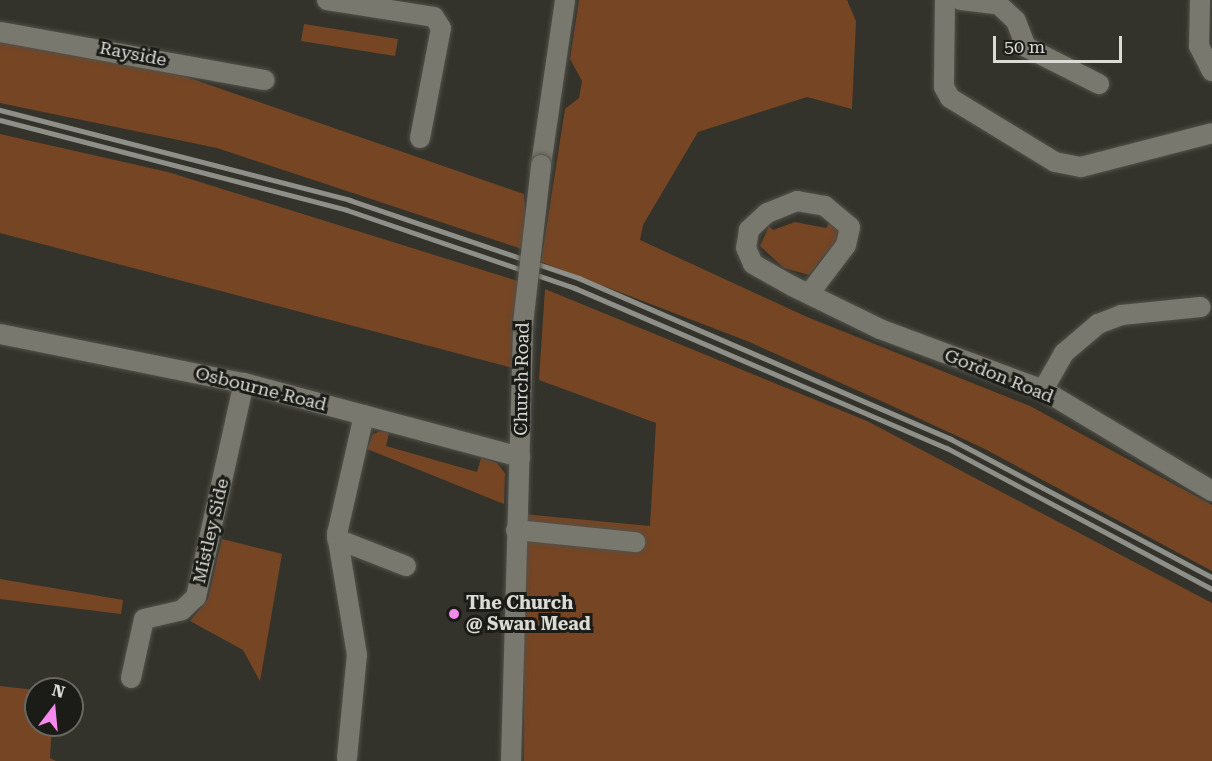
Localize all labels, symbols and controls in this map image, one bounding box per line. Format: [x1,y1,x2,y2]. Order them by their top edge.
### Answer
scale bar [996,24,1125,62]
text: 50 m [1004,36,1045,57]
street label: Rayside [98,37,168,71]
street label: Church Road [510,322,534,436]
street label: Gordon Road [941,344,1057,408]
street label: Osbourne Road [193,362,329,416]
street label: Mistley Side [188,476,234,586]
place label: The Church @ Swan Mead [466,593,591,636]
marker: The Church @ Swan Mead [447,607,461,621]
north arrow [24,677,84,737]
text: N [50,680,67,702]

